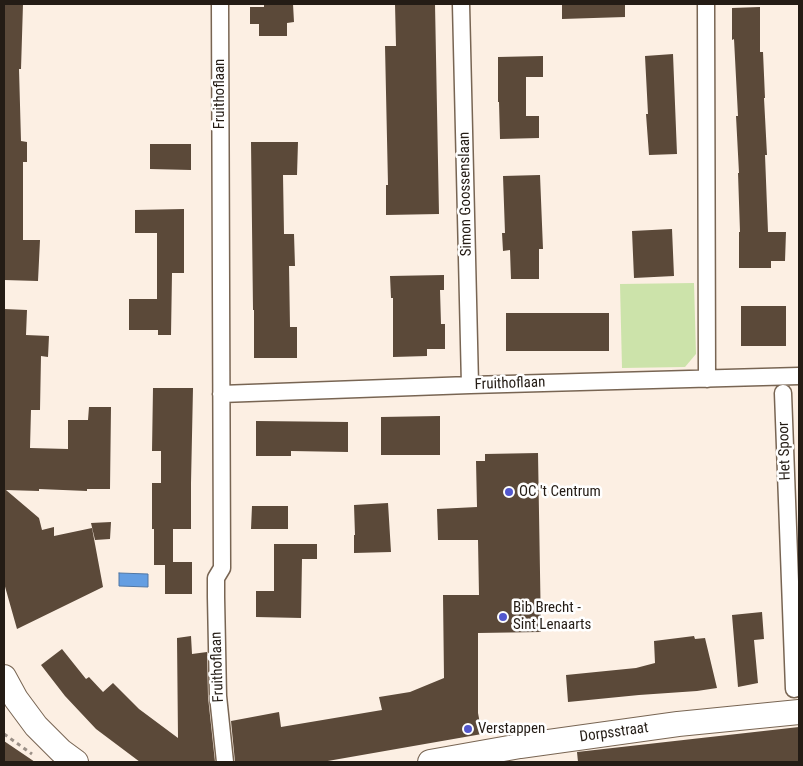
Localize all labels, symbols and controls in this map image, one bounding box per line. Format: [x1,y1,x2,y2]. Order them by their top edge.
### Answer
street label: Fruithoflaan [211,59,229,129]
street label: Simon Goossenslaan [456,132,476,256]
street label: Fruithoflaan [474,374,546,394]
street label: Het Spoor [775,421,795,481]
place label: OC 't Centrum [519,483,601,501]
marker: OC 't Centrum [503,486,515,498]
place label: Bib Brecht - Sint Lenaarts [513,599,591,634]
marker: Bib Brecht - Sint Lenaarts [497,611,509,623]
street label: Fruithoflaan [208,631,228,703]
street label: Dorpsstraat [578,719,650,747]
place label: Verstappen [478,720,545,738]
marker: Verstappen [462,723,474,735]

